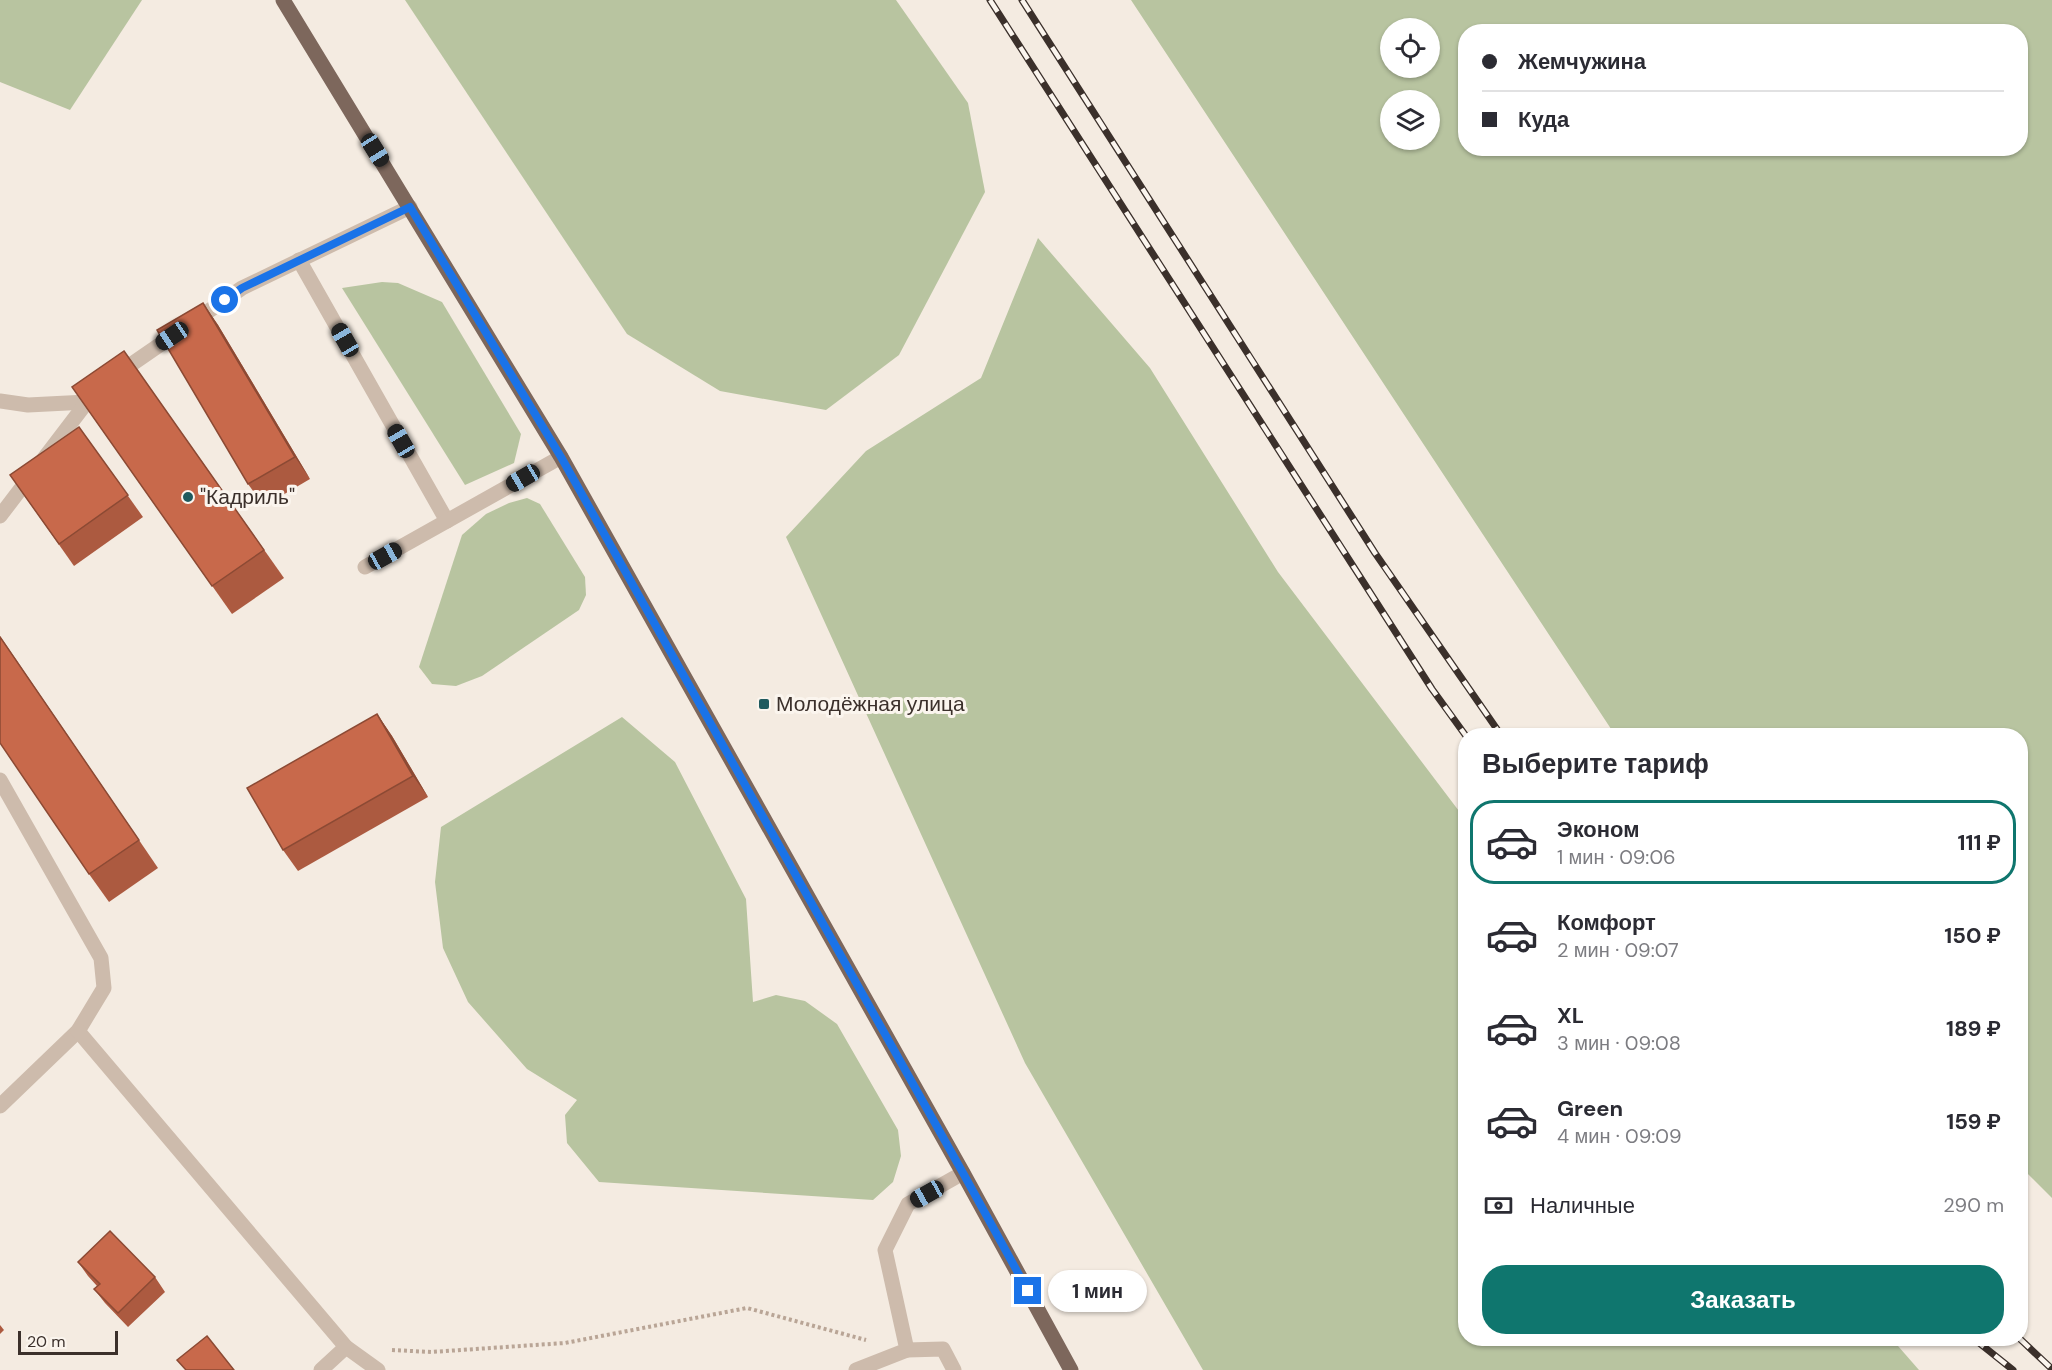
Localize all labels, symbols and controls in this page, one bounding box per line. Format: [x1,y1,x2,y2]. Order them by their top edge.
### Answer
map controls [1380,18,1440,150]
button: locate [1380,18,1440,78]
text: Жемчужина [1518,47,1646,76]
button: layers [1380,90,1440,150]
text: Куда [1518,105,1569,134]
car [358,130,392,170]
route start [211,286,238,313]
car [152,318,192,354]
car [328,320,362,360]
car [384,421,418,461]
car [503,461,543,495]
place label: "Кадриль" [200,483,295,511]
marker: "Кадриль" [181,490,195,504]
car [365,539,405,573]
place label: Молодёжная улица [776,690,965,718]
marker: Молодёжная улица [757,697,771,711]
text: Выберите тариф [1482,746,1709,781]
icon: car [1485,815,1539,869]
text: Эконом [1557,815,1640,844]
text: 111 ₽ [1957,828,2001,857]
text: 1 мин · 09:06 [1557,844,1676,870]
icon: car [1485,908,1539,962]
text: Комфорт [1557,908,1656,937]
text: 150 ₽ [1944,921,2001,950]
text: 2 мин · 09:07 [1557,937,1679,963]
icon: car [1485,1001,1539,1055]
text: XL [1557,1001,1584,1030]
text: 189 ₽ [1946,1014,2001,1043]
text: 3 мин · 09:08 [1557,1030,1681,1056]
icon: car [1485,1094,1539,1148]
text: Green [1557,1094,1623,1123]
text: 159 ₽ [1946,1107,2001,1136]
text: 4 мин · 09:09 [1557,1123,1682,1149]
car [907,1177,947,1211]
icon: cash [1482,1189,1515,1222]
text: Наличные [1530,1191,1635,1220]
text: 290 m [1943,1192,2004,1218]
button: Заказать [1482,1265,2004,1334]
callout: 1 мин [1049,1270,1148,1312]
route end [1014,1277,1041,1304]
text: 1 мин [1072,1278,1123,1304]
scale bar [18,1328,118,1356]
text: 20 m [27,1331,66,1352]

